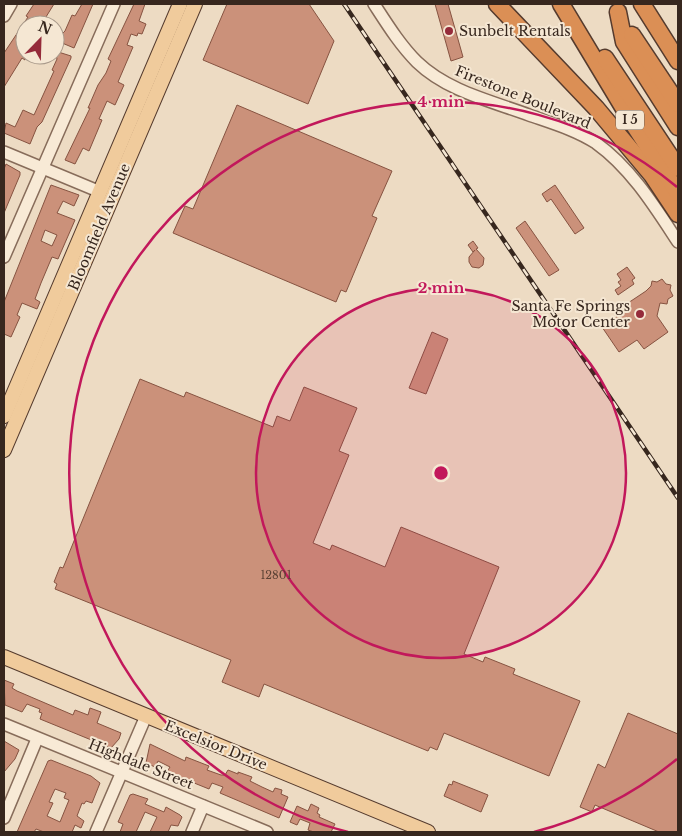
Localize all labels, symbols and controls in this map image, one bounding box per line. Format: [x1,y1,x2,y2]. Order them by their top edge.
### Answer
north arrow [15,15,65,65]
text: N [36,17,55,39]
place label: Sunbelt Rentals [459,22,571,40]
marker: Sunbelt Rentals [443,25,455,37]
street label: Firestone Boulevard [452,61,594,133]
text: 4 min [418,92,465,111]
road number: I 5 [616,110,644,130]
street label: Bloomfield Avenue [64,161,134,293]
text: 2 min [418,278,464,297]
place label: Santa Fe Springs Motor Center [512,297,630,331]
marker: Santa Fe Springs Motor Center [634,308,646,320]
centre of rings [432,464,450,482]
house number: 12801 [260,568,292,582]
street label: Excelsior Drive [162,716,270,774]
street label: Highdale Street [86,735,197,794]

